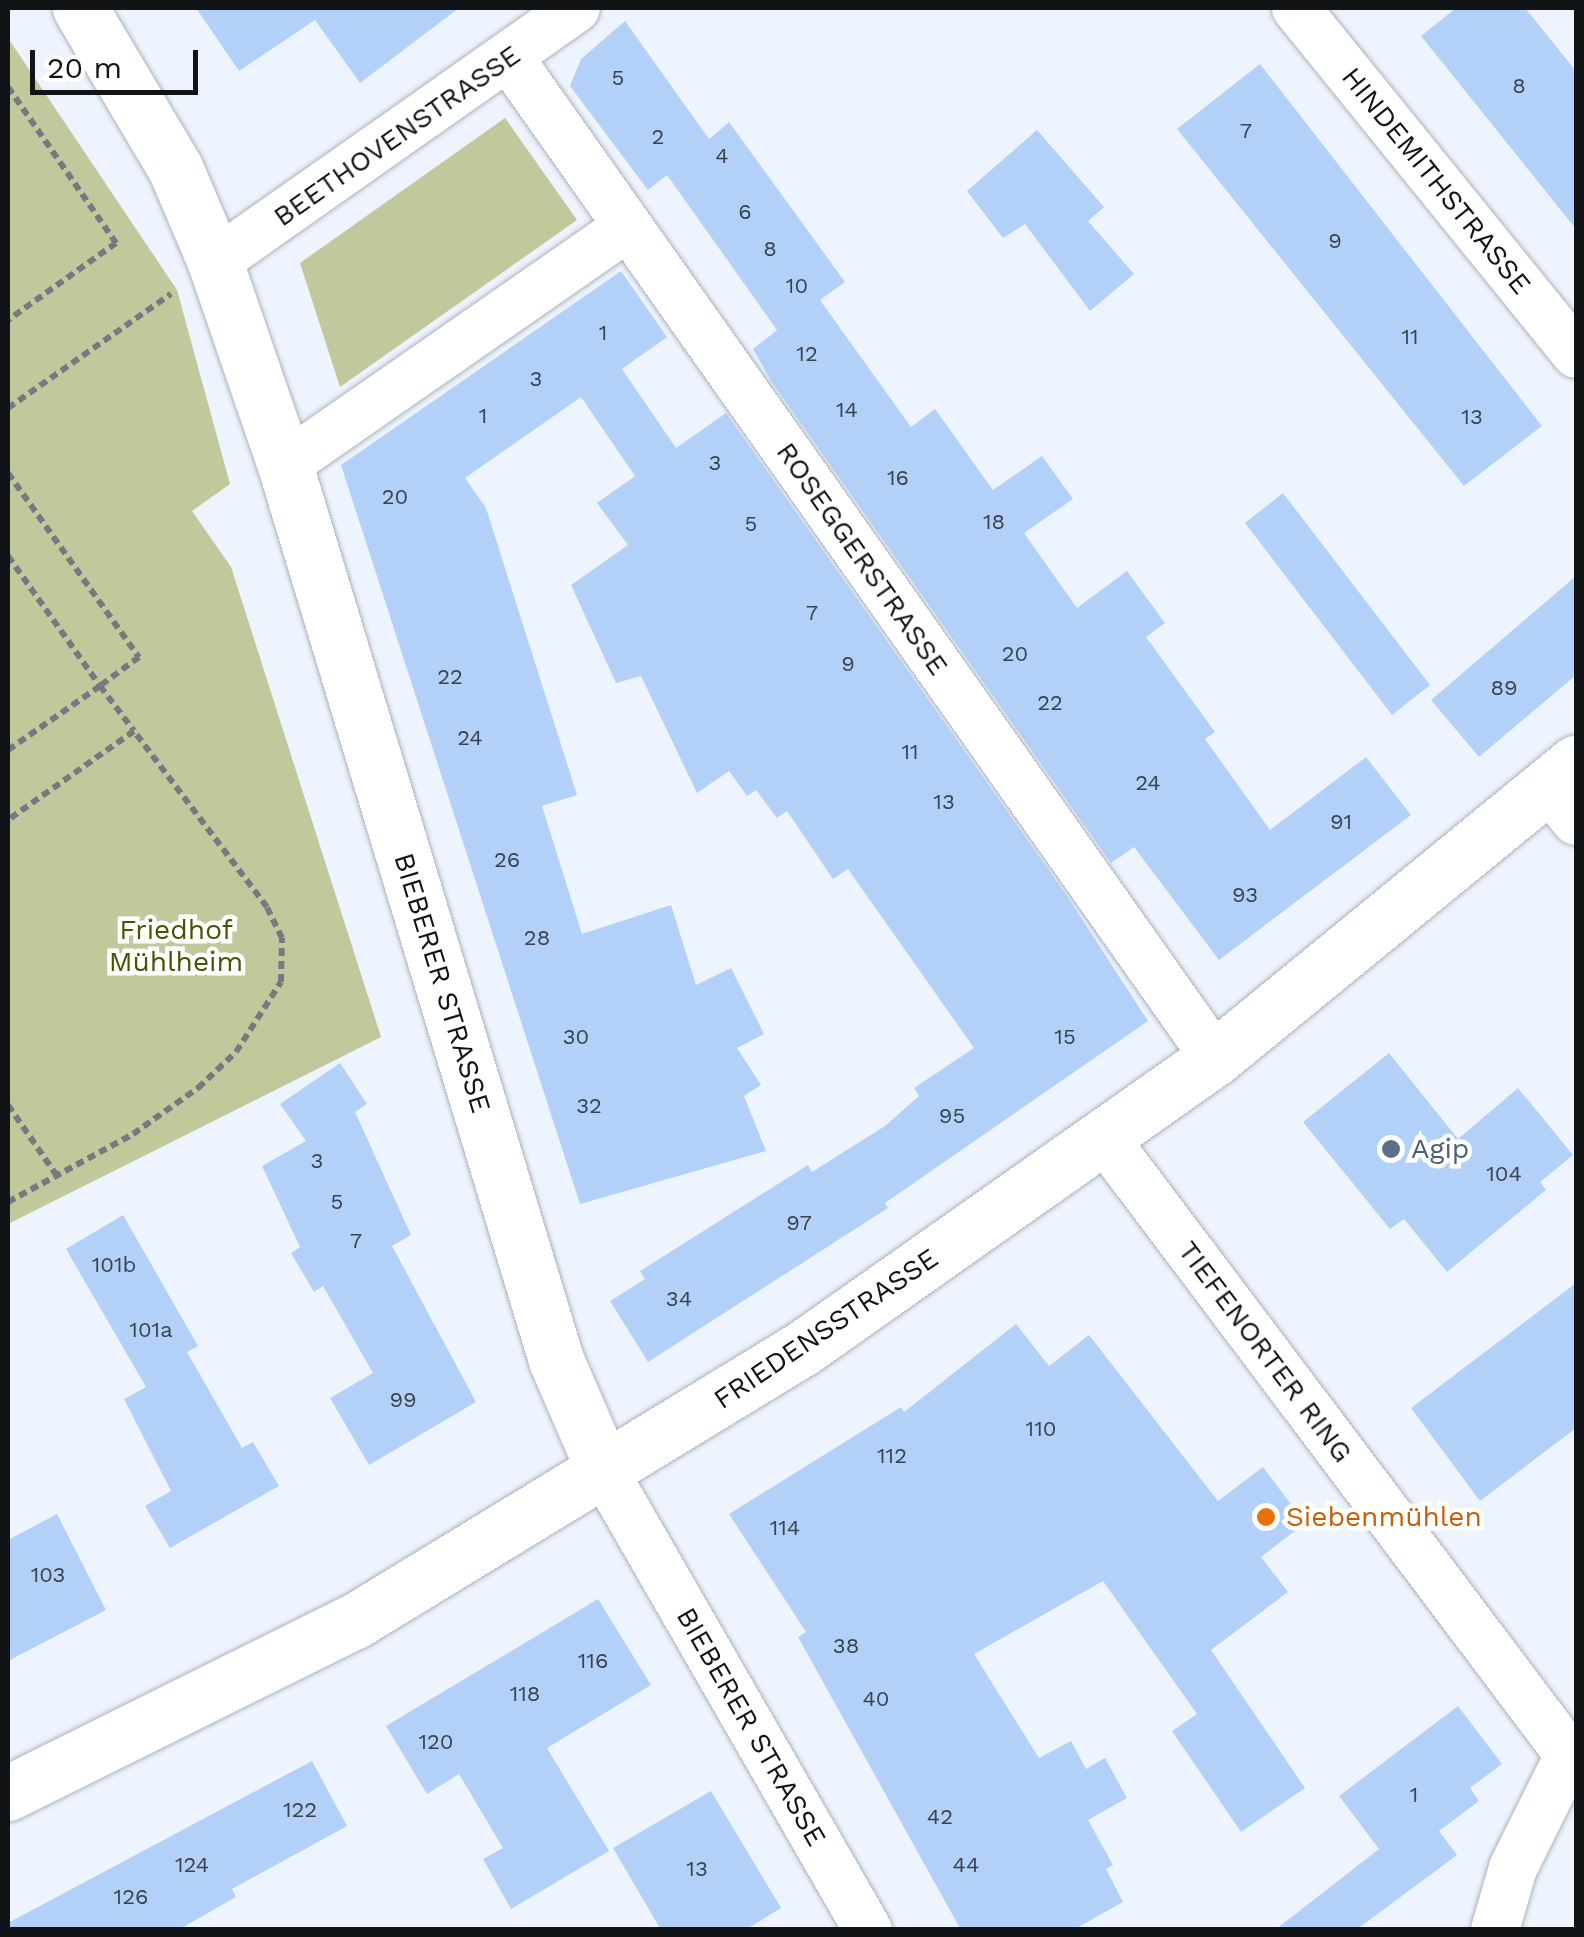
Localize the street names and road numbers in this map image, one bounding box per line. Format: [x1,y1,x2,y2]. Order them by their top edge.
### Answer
street label: BEETHOVENSTRASSE [267,38,527,234]
street label: HINDEMITHSTRASSE [1334,61,1538,301]
street label: ROSEGGERSTRASSE [769,436,955,682]
street label: BIEBERER STRASSE [386,849,498,1117]
street label: TIEFENORTER RING [1171,1235,1359,1469]
street label: FRIEDENSSTRASSE [708,1242,944,1416]
street label: BIEBERER STRASSE [669,1602,833,1852]

